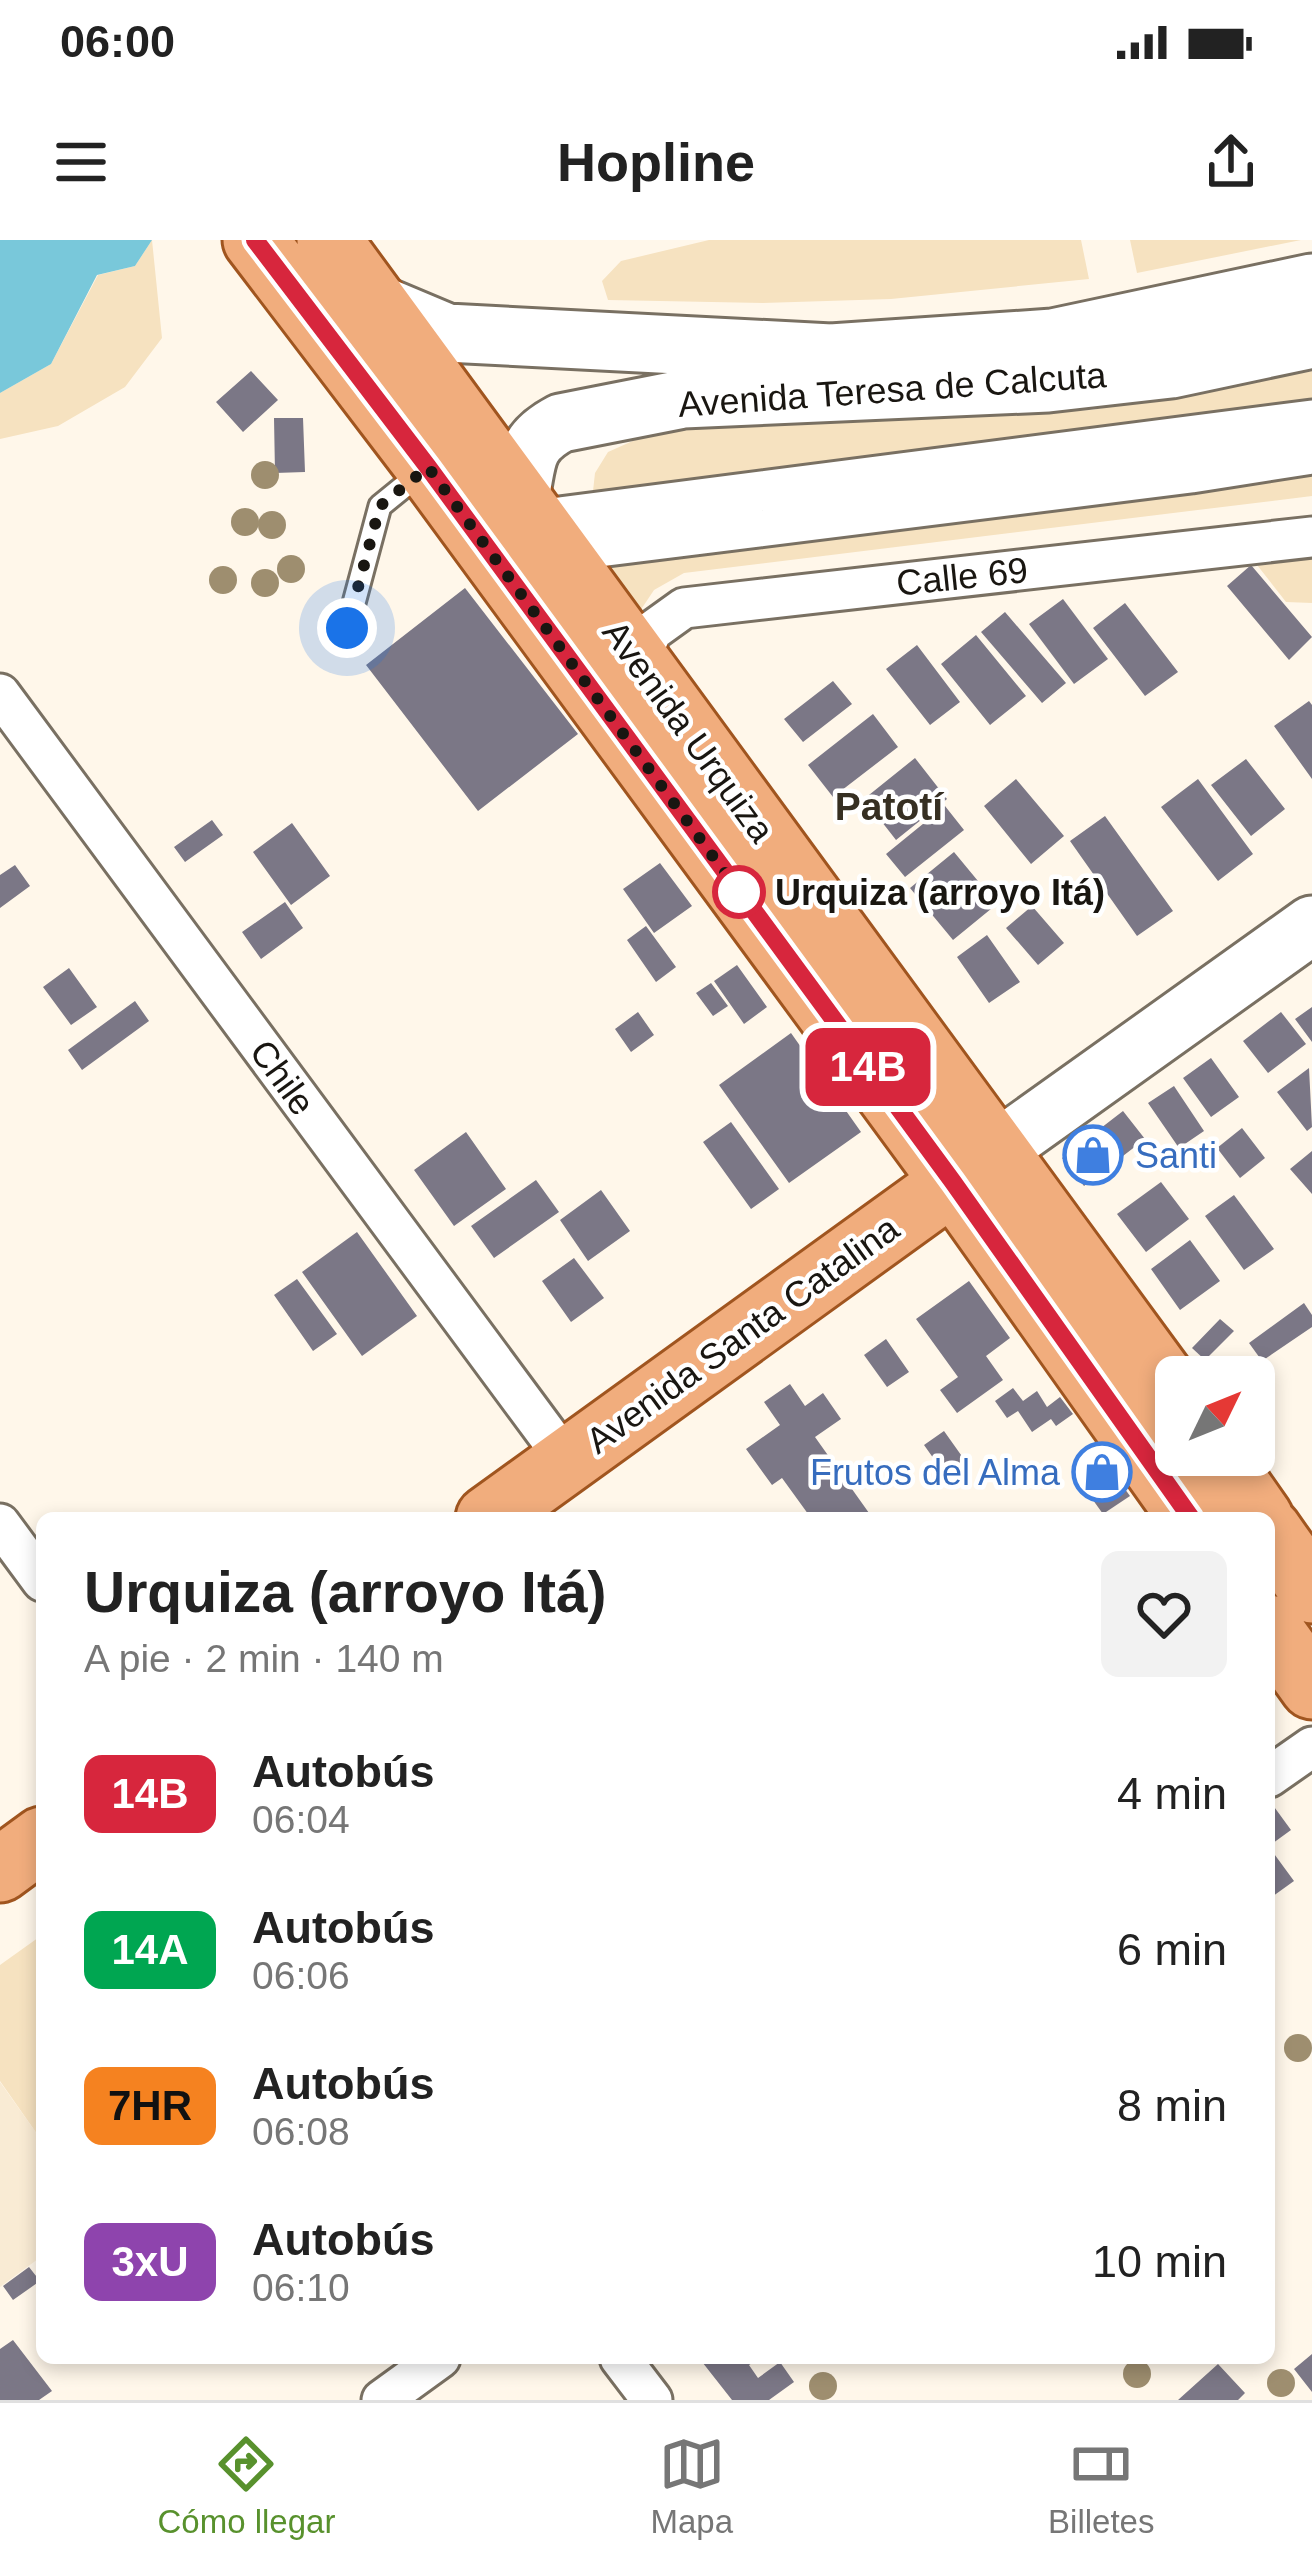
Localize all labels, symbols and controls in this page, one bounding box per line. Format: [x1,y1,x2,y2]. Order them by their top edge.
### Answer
text: 06:00 [60,16,175,67]
icon: menu [48,129,114,195]
icon: share [1198,129,1264,195]
text: Hopline [557,132,755,192]
street label: Avenida Teresa de Calcuta [677,354,1108,425]
street label: Calle 69 [894,549,1030,604]
your location [317,598,377,658]
street label: Avenida Urquiza [595,613,783,851]
district label: Patotí [835,785,944,828]
marker: Urquiza (arroyo Itá) [714,867,764,917]
place label: Urquiza (arroyo Itá) [775,872,1105,913]
line badge: 14B [799,1028,937,1106]
street label: Chile [242,1032,323,1123]
text: 14B [829,1043,907,1090]
shop icon: Santi [1062,1124,1124,1186]
place label: Santi [1135,1135,1217,1176]
street label: Avenida Santa Catalina [578,1207,907,1461]
north arrow [1155,1356,1275,1476]
map controls [1155,1356,1275,1476]
shop icon: Frutos del Alma [1071,1441,1133,1503]
place label: Frutos del Alma [810,1452,1061,1493]
button: heart [1101,1551,1227,1677]
text: Urquiza (arroyo Itá) [84,1560,607,1624]
text: A pie · 2 min · 140 m [84,1637,444,1680]
text: Autobús [252,1746,434,1797]
text: 4 min [1117,1768,1227,1819]
text: 14B [111,1770,189,1817]
text: 06:04 [252,1798,350,1841]
text: Autobús [252,1902,434,1953]
text: 6 min [1117,1924,1227,1975]
text: 14A [111,1926,189,1973]
text: 06:06 [252,1954,350,1997]
text: Autobús [252,2058,435,2109]
text: 8 min [1117,2080,1227,2131]
text: 7HR [108,2082,192,2129]
text: 06:08 [252,2110,350,2153]
text: Autobús [252,2214,434,2265]
text: 10 min [1092,2236,1227,2287]
text: 3xU [111,2238,189,2285]
text: 06:10 [252,2266,350,2309]
tab: Cómo llegar [158,2431,335,2541]
tab: Mapa [650,2431,733,2541]
tab: Billetes [1048,2431,1154,2541]

